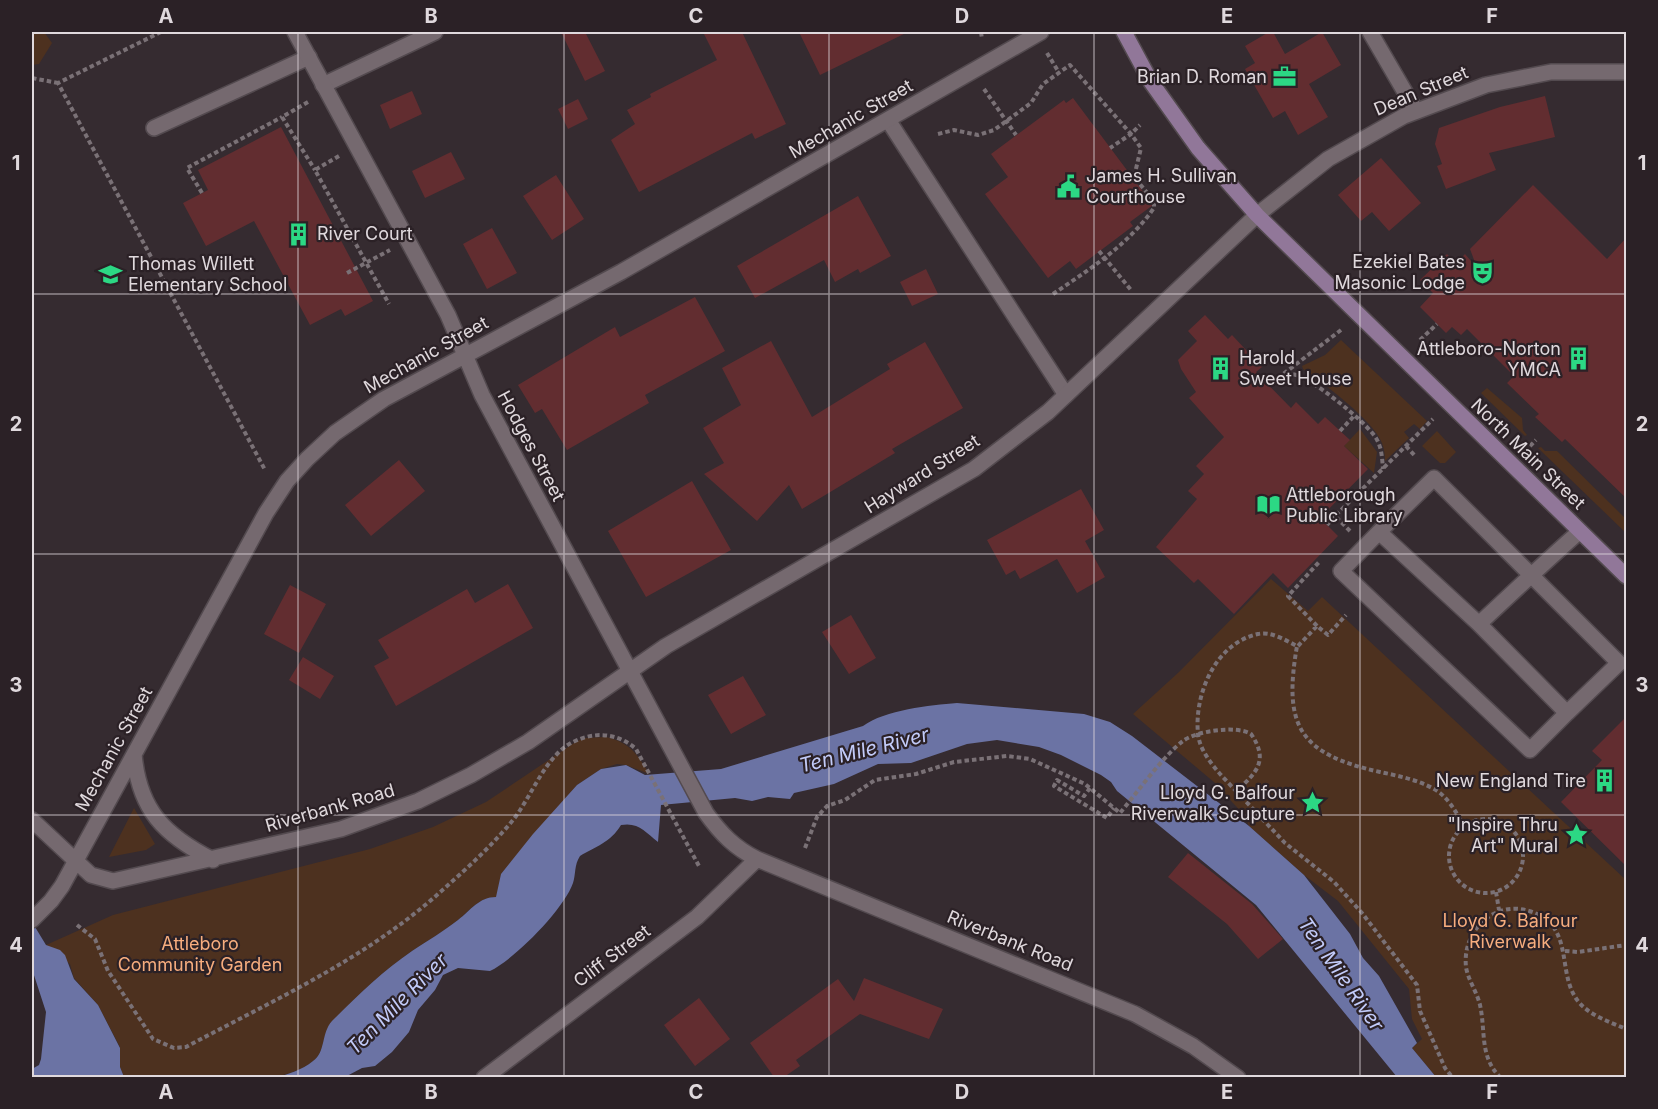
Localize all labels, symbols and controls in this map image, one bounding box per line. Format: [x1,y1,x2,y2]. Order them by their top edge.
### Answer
text: A [159,4,174,28]
text: B [424,4,438,28]
text: C [689,4,703,28]
text: D [955,4,969,28]
text: E [1221,4,1233,28]
text: F [1486,4,1498,28]
street label: Dean Street [1371,61,1471,120]
office icon: Brian D. Roman [1272,64,1298,90]
place label: Brian D. Roman [1137,66,1267,87]
street label: Mechanic Street [785,75,916,162]
text: 1 [12,151,20,175]
text: 1 [1638,151,1646,175]
place label: James H. Sullivan Courthouse [1086,165,1237,207]
public building icon: James H. Sullivan Courthouse [1055,173,1081,199]
building icon: River Court [286,221,312,247]
place label: River Court [317,223,413,244]
place label: Ezekiel Bates Masonic Lodge [1334,251,1465,293]
place label: Thomas Willett Elementary School [128,253,287,295]
theatre icon: Ezekiel Bates Masonic Lodge [1470,259,1496,285]
school or university icon: Thomas Willett Elementary School [97,261,123,287]
street label: Mechanic Street [360,312,492,397]
place label: Attleboro-Norton YMCA [1417,338,1561,380]
building icon: Attleboro-Norton YMCA [1566,346,1592,372]
place label: Harold Sweet House [1239,347,1352,389]
building icon: Harold Sweet House [1208,355,1234,381]
street label: Hodges Street [494,387,569,505]
street label: North Main Street [1467,394,1590,513]
text: 2 [10,412,22,436]
text: 2 [1636,412,1648,436]
street label: Hayward Street [860,430,983,517]
place label: Attleborough Public Library [1286,484,1403,526]
library icon: Attleborough Public Library [1255,492,1281,518]
text: 3 [10,673,22,697]
text: 3 [1636,673,1648,697]
street label: Mechanic Street [71,683,156,815]
water label: Ten Mile River [797,722,932,778]
building icon: New England Tire [1591,768,1617,794]
place label: New England Tire [1436,770,1586,791]
street label: Riverbank Road [263,779,397,836]
place label: Lloyd G. Balfour Riverwalk Scupture [1131,782,1295,824]
place icon: Lloyd G. Balfour Riverwalk Scupture [1300,790,1326,816]
place label: "Inspire Thru Art" Mural [1448,814,1558,856]
place icon: "Inspire Thru Art" Mural [1563,822,1589,848]
street label: Riverbank Road [944,906,1076,975]
park label: Lloyd G. Balfour Riverwalk [1442,910,1578,952]
water label: Ten Mile River [1293,913,1389,1036]
street label: Cliff Street [569,920,654,991]
text: 4 [9,933,23,957]
park label: Attleboro Community Garden [118,933,282,975]
text: 4 [1635,933,1649,957]
water label: Ten Mile River [342,948,453,1059]
text: A [159,1080,174,1104]
text: B [424,1080,438,1104]
text: C [689,1080,703,1104]
text: D [955,1080,969,1104]
text: E [1221,1080,1233,1104]
text: F [1486,1080,1498,1104]

